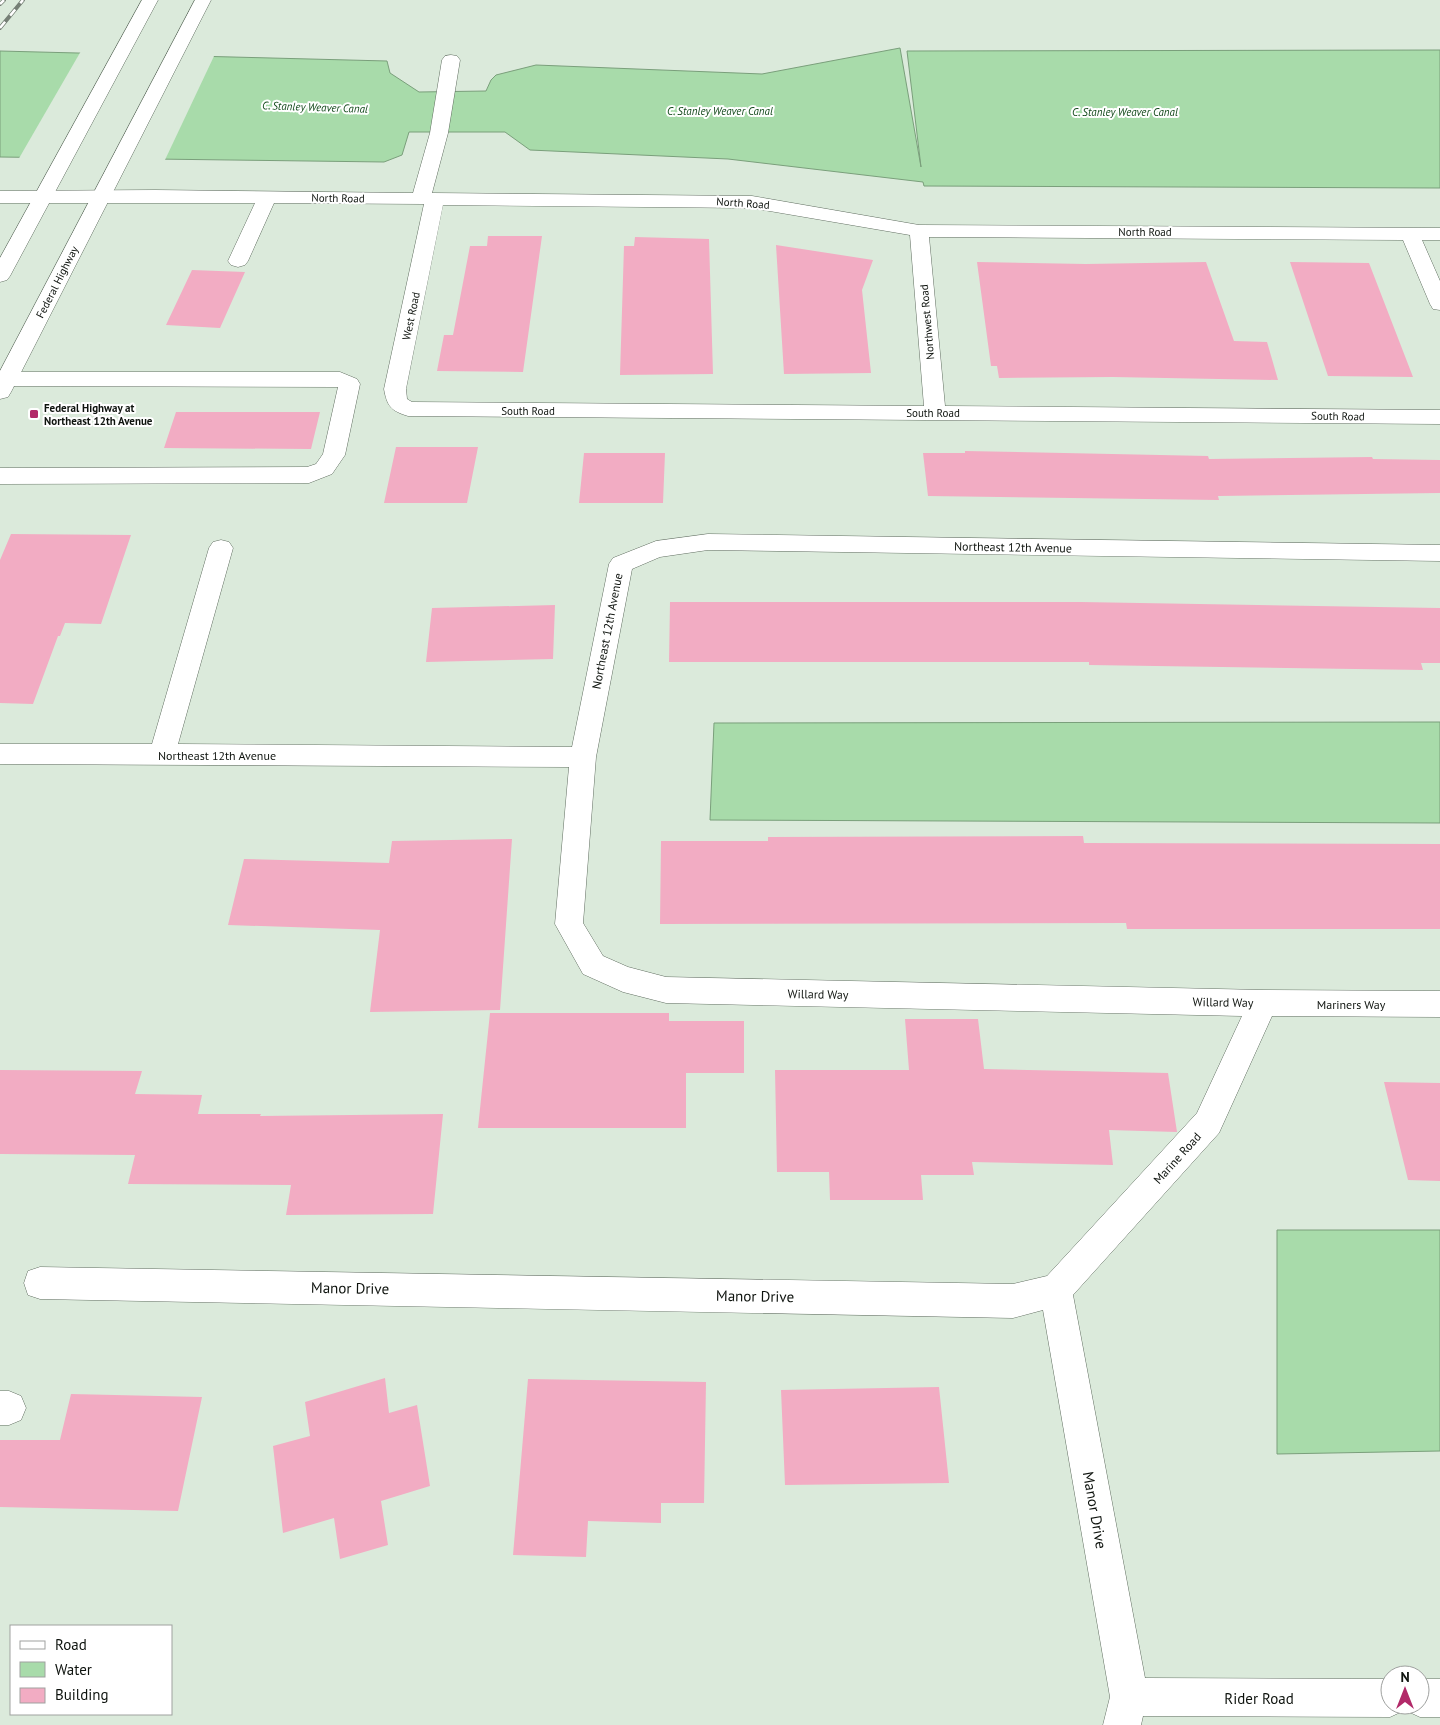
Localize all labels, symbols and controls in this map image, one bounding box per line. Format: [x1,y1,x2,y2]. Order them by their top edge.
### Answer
water label: C. Stanley Weaver Canal [262,98,368,116]
water label: C. Stanley Weaver Canal [667,104,773,118]
water label: C. Stanley Weaver Canal [1072,105,1178,119]
street label: North Road [311,191,365,205]
street label: North Road [716,194,770,212]
street label: North Road [1118,225,1172,239]
street label: Federal Highway [33,243,82,320]
street label: Northwest Road [917,284,937,360]
street label: West Road [399,291,423,341]
place label: Federal Highway at Northeast 12th Avenue [44,401,153,428]
street label: South Road [501,404,555,418]
street label: South Road [906,406,960,420]
marker: Federal Highway at Northeast 12th Avenue [28,408,40,420]
street label: South Road [1311,409,1365,423]
street label: Northeast 12th Avenue [954,538,1072,556]
street label: Northeast 12th Avenue [588,572,626,690]
street label: Northeast 12th Avenue [158,748,276,763]
street label: Willard Way [788,986,849,1002]
street label: Willard Way [1193,994,1254,1010]
street label: Mariners Way [1317,997,1386,1012]
street label: Marine Road [1150,1129,1204,1187]
street label: Manor Drive [311,1278,389,1298]
street label: Manor Drive [716,1286,794,1306]
street label: Manor Drive [1079,1470,1111,1550]
legend [10,1625,172,1715]
text: Road [55,1635,87,1654]
text: Water [55,1660,92,1679]
north arrow [1380,1665,1430,1715]
text: N [1400,1668,1410,1686]
text: Building [55,1685,109,1704]
street label: Rider Road [1224,1689,1294,1708]

